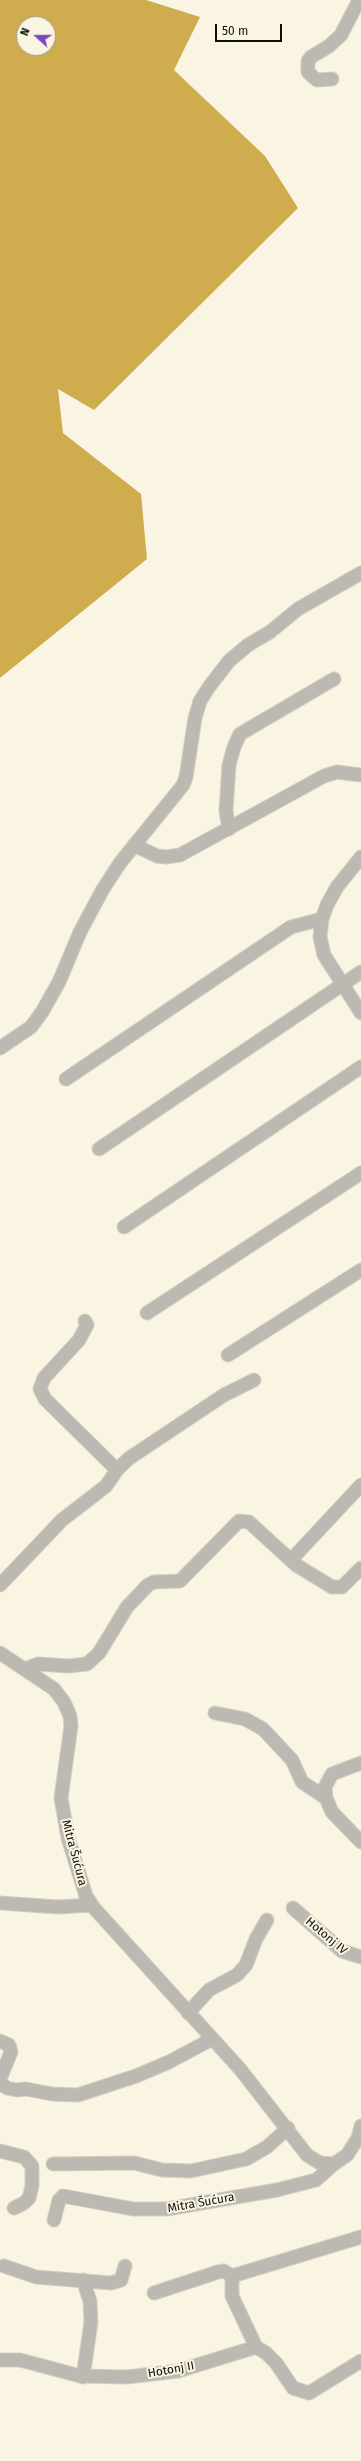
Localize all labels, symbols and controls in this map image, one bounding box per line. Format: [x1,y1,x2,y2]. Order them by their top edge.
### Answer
north arrow [16,16,56,56]
scale bar [217,16,284,42]
text: 50 m [222,24,248,38]
text: N [18,26,33,38]
street label: Mitra Šućura [58,1818,90,1888]
street label: Hotonj IV [302,1914,350,1958]
street label: Mitra Šućura [166,2190,236,2216]
street label: Hotonj II [147,2359,195,2381]

